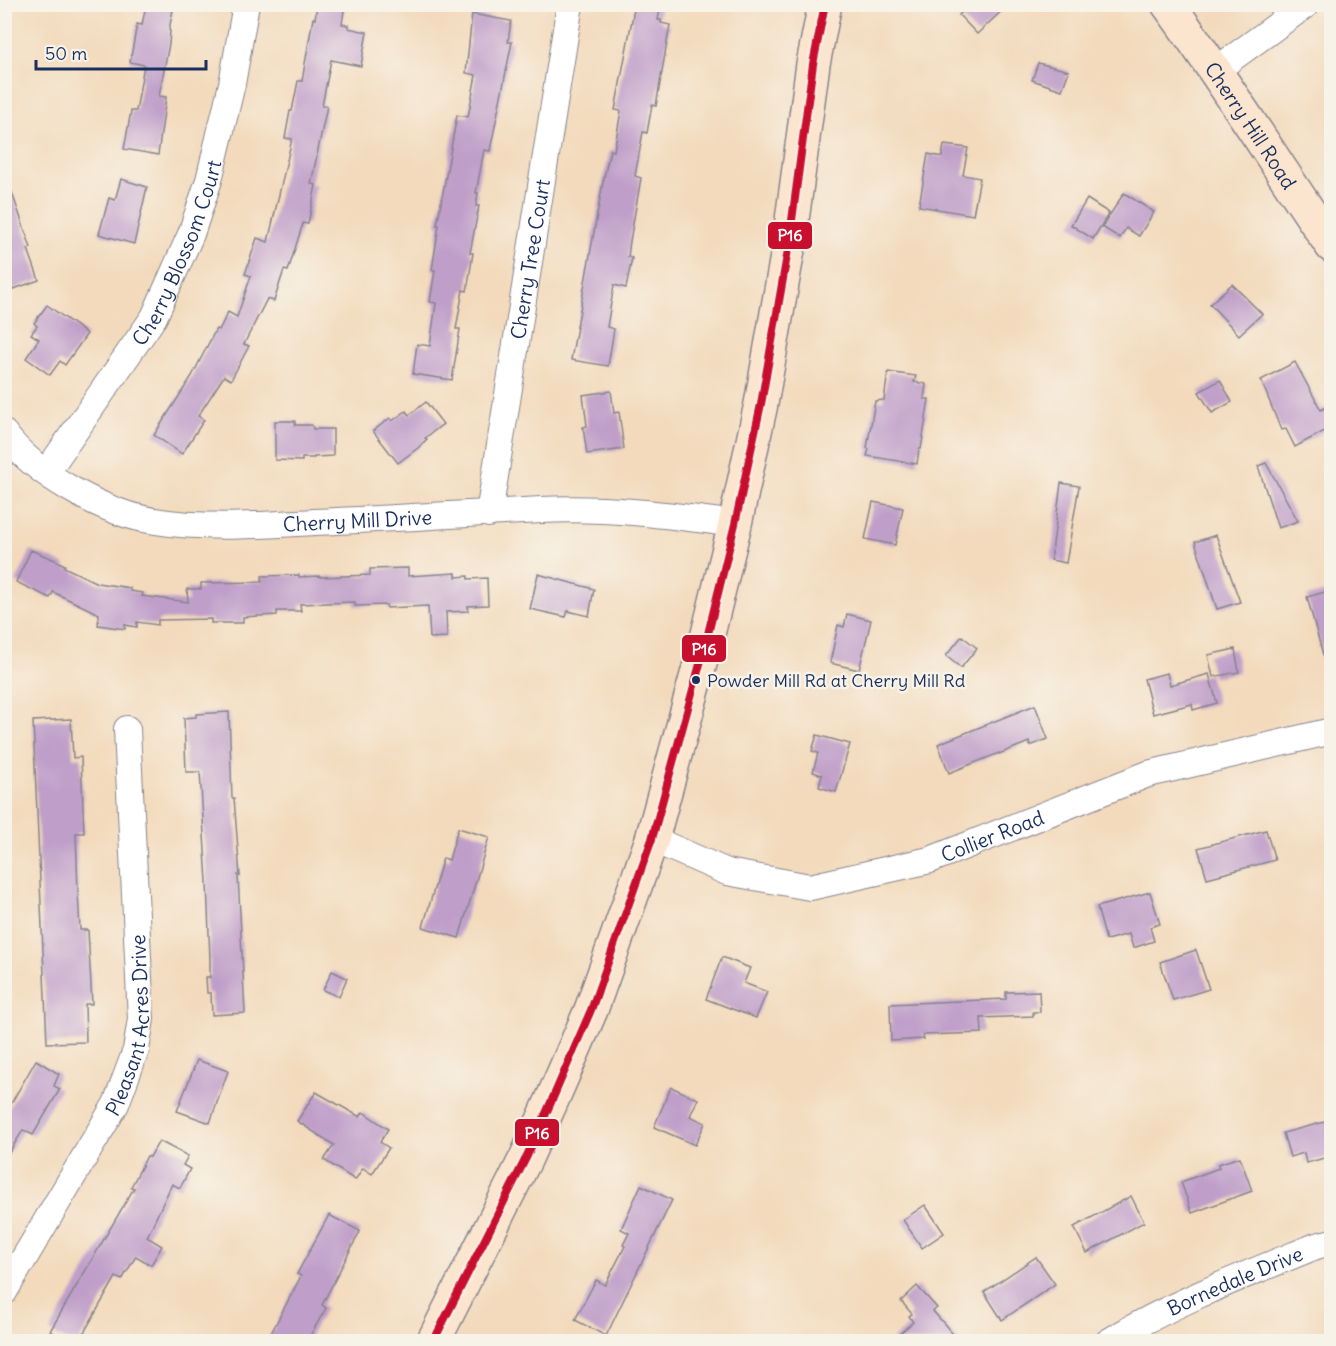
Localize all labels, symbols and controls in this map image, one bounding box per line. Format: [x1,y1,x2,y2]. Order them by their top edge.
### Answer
scale bar [36,33,206,71]
text: 50 m [45,42,87,65]
street label: Cherry Hill Road [1200,57,1303,194]
street label: Cherry Blossom Court [126,157,226,350]
street label: Cherry Tree Court [504,177,555,341]
line badge: P16 [767,221,813,250]
text: P16 [777,225,803,245]
street label: Cherry Mill Drive [282,504,433,536]
line badge: P16 [681,634,727,663]
text: P16 [691,639,717,659]
place label: Powder Mill Rd at Cherry Mill Rd [707,669,966,692]
marker: Powder Mill Rd at Cherry Mill Rd [690,674,702,686]
street label: Collier Road [937,804,1047,867]
street label: Pleasant Acres Drive [100,934,154,1120]
line badge: P16 [514,1118,560,1147]
text: P16 [524,1123,550,1143]
street label: Bornedale Drive [1163,1240,1306,1321]

